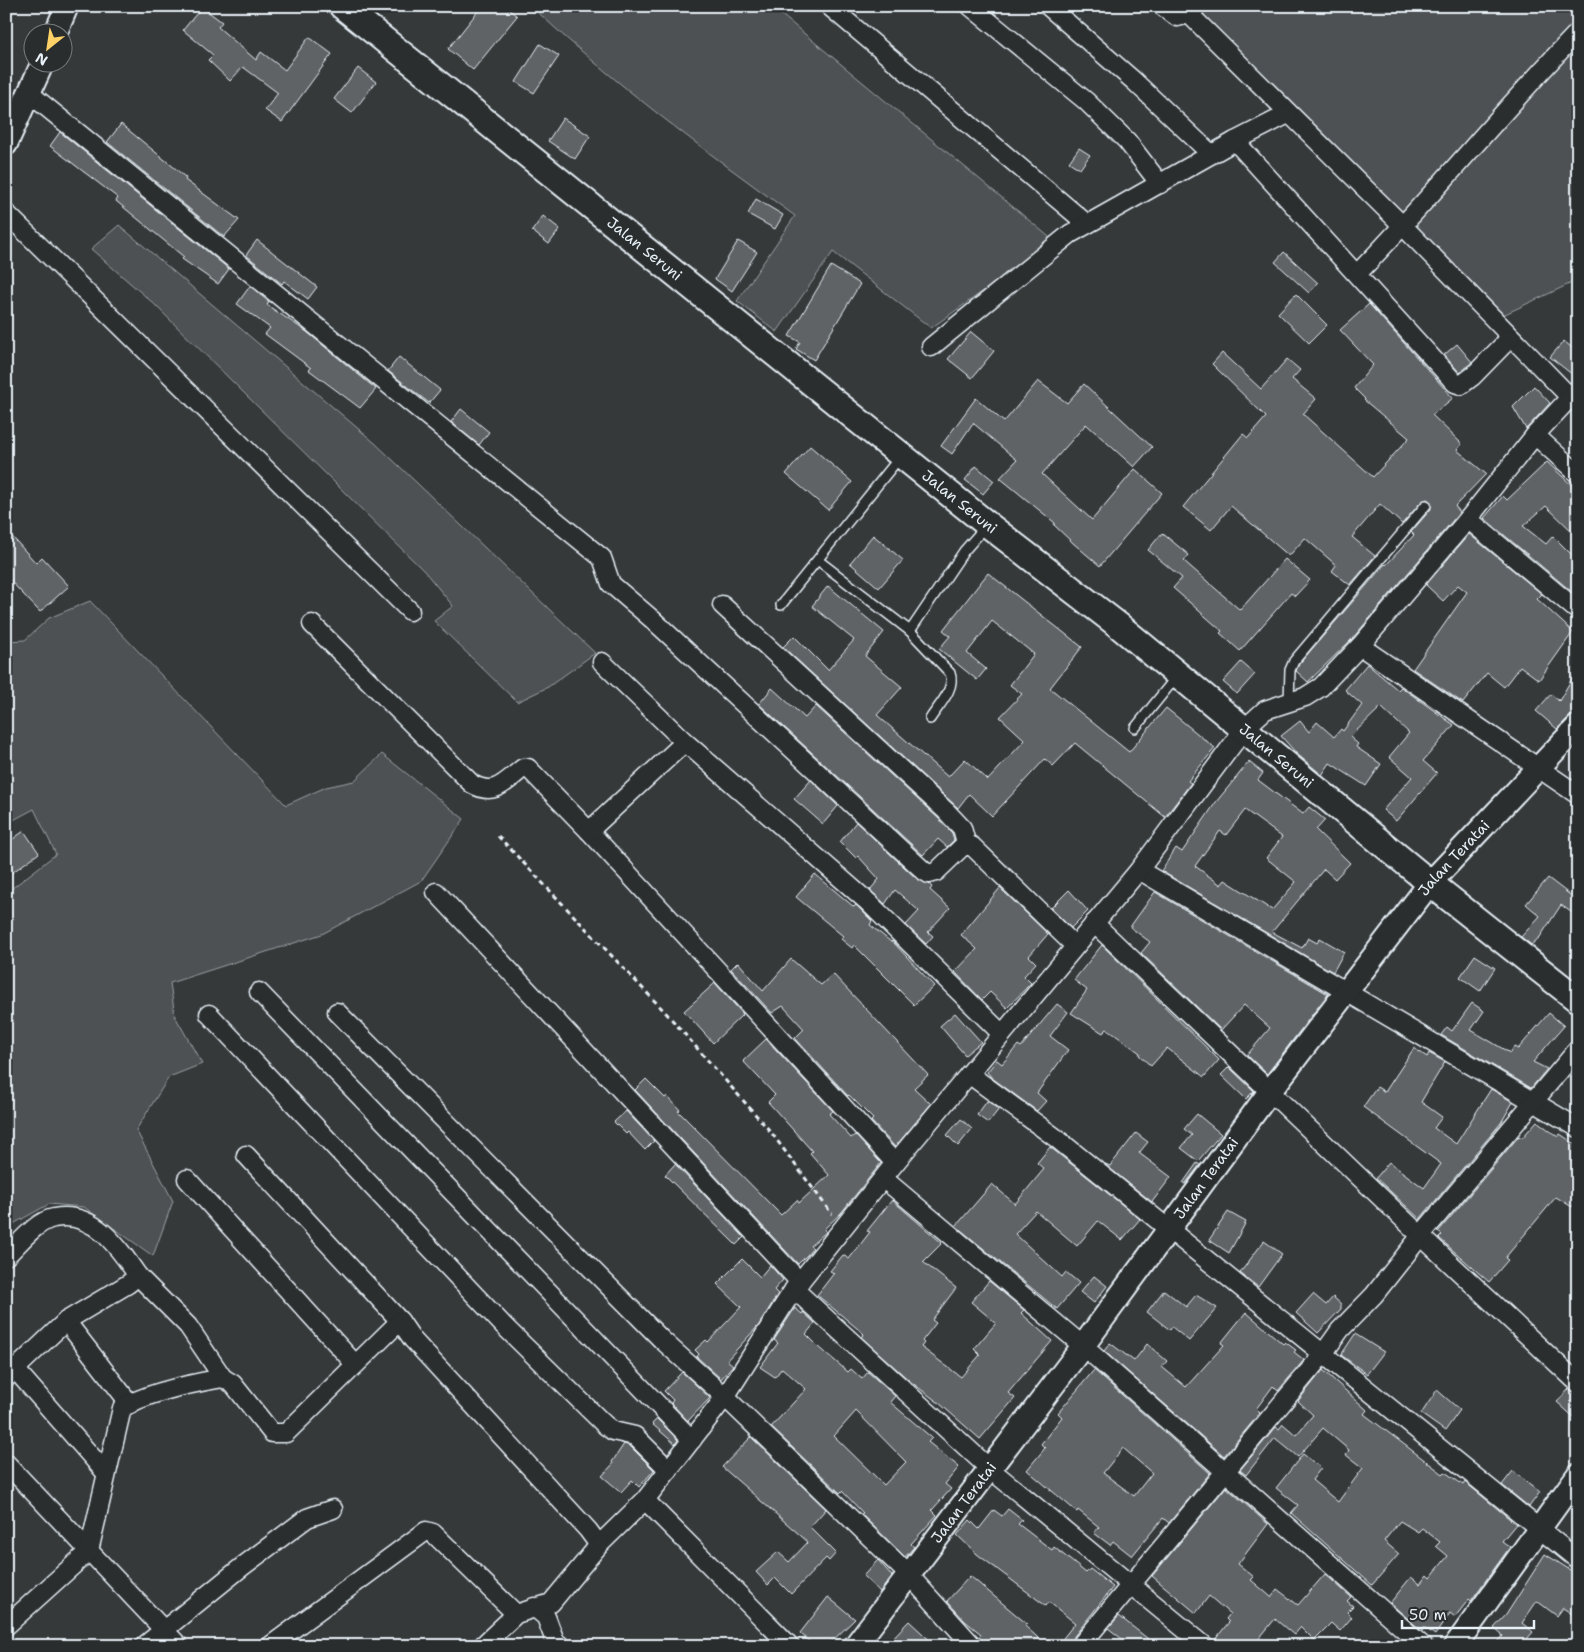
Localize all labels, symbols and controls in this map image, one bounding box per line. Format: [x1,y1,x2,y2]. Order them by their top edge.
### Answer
north arrow [22,22,72,72]
text: N [32,49,51,70]
street label: Jalan Seruni [603,213,686,285]
street label: Jalan Seruni [918,466,1001,538]
street label: Jalan Seruni [1235,719,1318,793]
street label: Jalan Teratai [1414,816,1494,900]
street label: Jalan Teratai [1169,1133,1243,1223]
street label: Jalan Teratai [927,1458,1001,1547]
scale bar [1402,1597,1534,1629]
text: 50 m [1409,1605,1447,1625]

